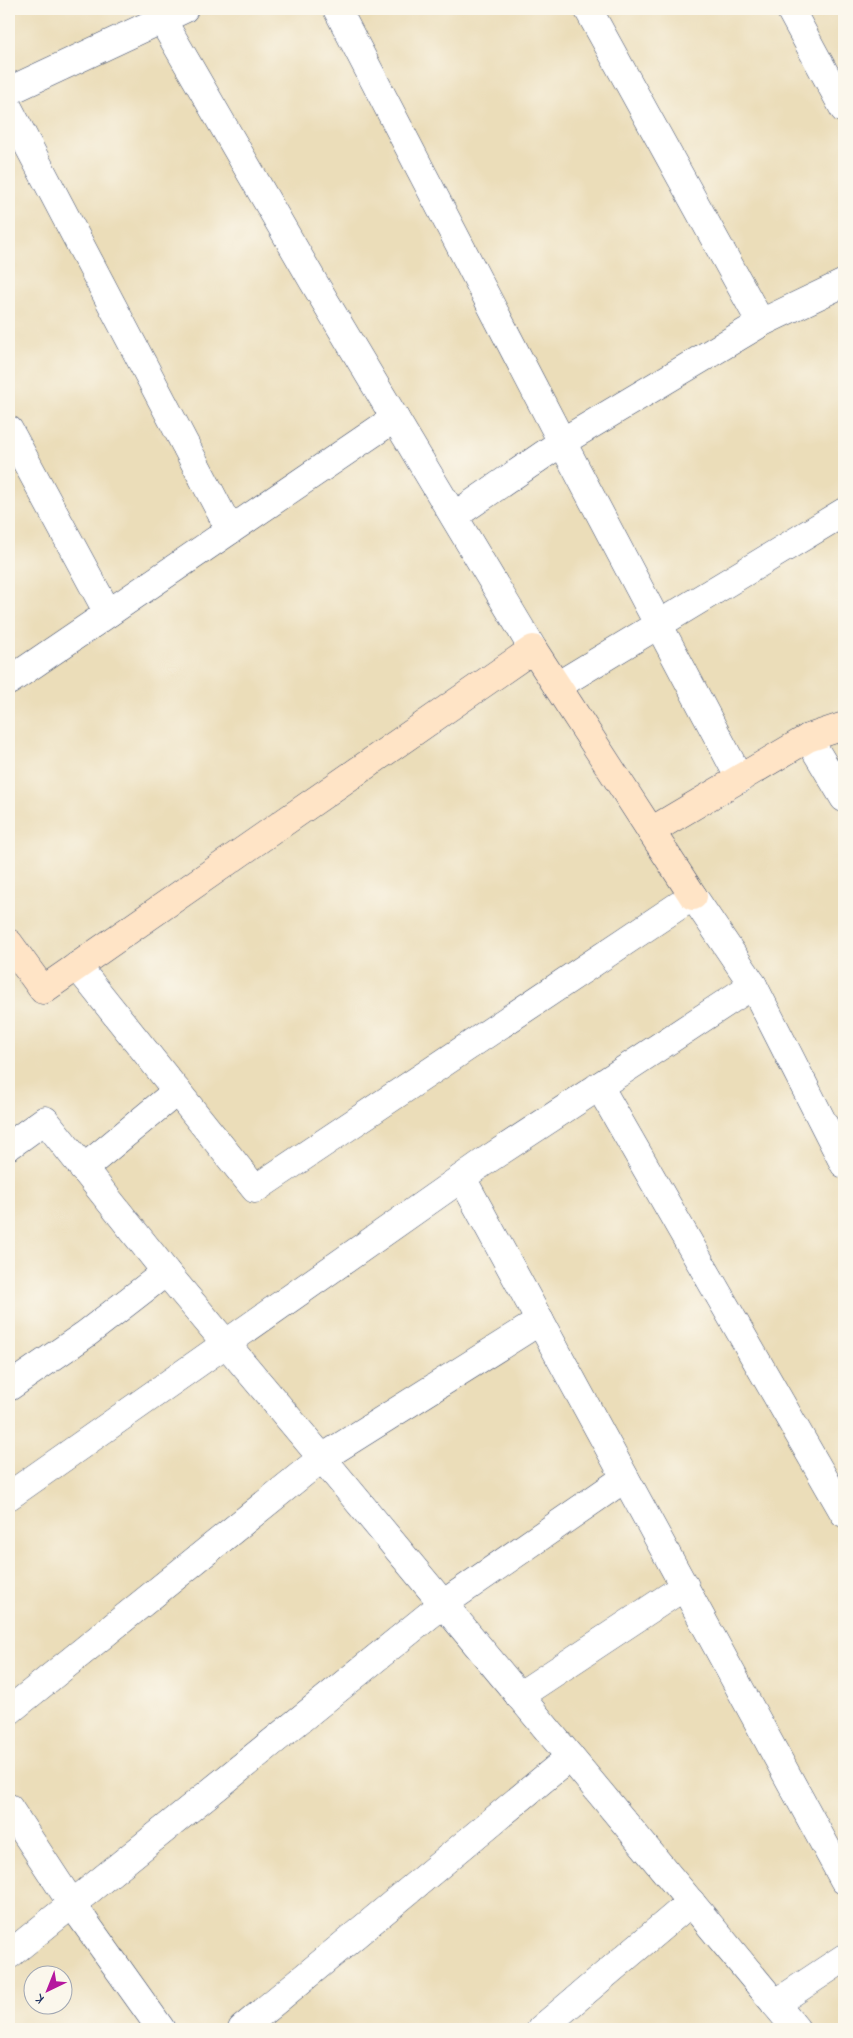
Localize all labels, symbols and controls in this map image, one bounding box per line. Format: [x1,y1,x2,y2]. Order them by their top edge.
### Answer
north arrow [22,1966,72,2016]
text: K [30,1988,50,2008]

